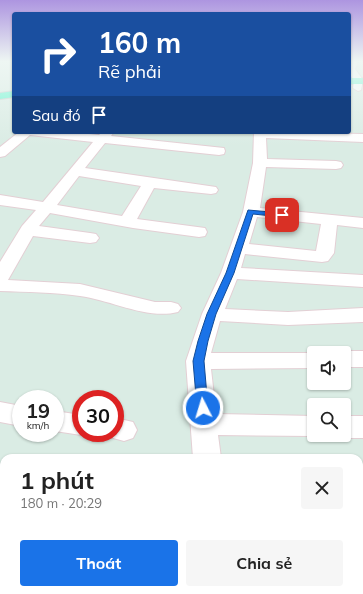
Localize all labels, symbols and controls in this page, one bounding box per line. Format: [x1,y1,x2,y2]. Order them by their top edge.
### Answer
text: 160 m [98,25,181,60]
icon: right [32,28,84,80]
text: Rẽ phải [98,60,161,83]
icon: arrive [88,104,110,126]
text: Sau đó [32,106,80,125]
pin [265,198,299,232]
icon: arrive [271,204,293,226]
map controls [307,346,351,442]
button: sound [307,346,351,390]
position arrow [182,387,224,429]
speed limit sign: 30 [72,390,124,442]
text: 19 [26,398,50,423]
button: search [307,398,351,442]
text: km/h [27,419,49,432]
text: 1 phút [20,465,94,495]
button: close [301,467,343,509]
text: 180 m · 20:29 [20,495,102,511]
button: Thoát [20,540,178,586]
button: Chia sẻ [186,540,343,586]

